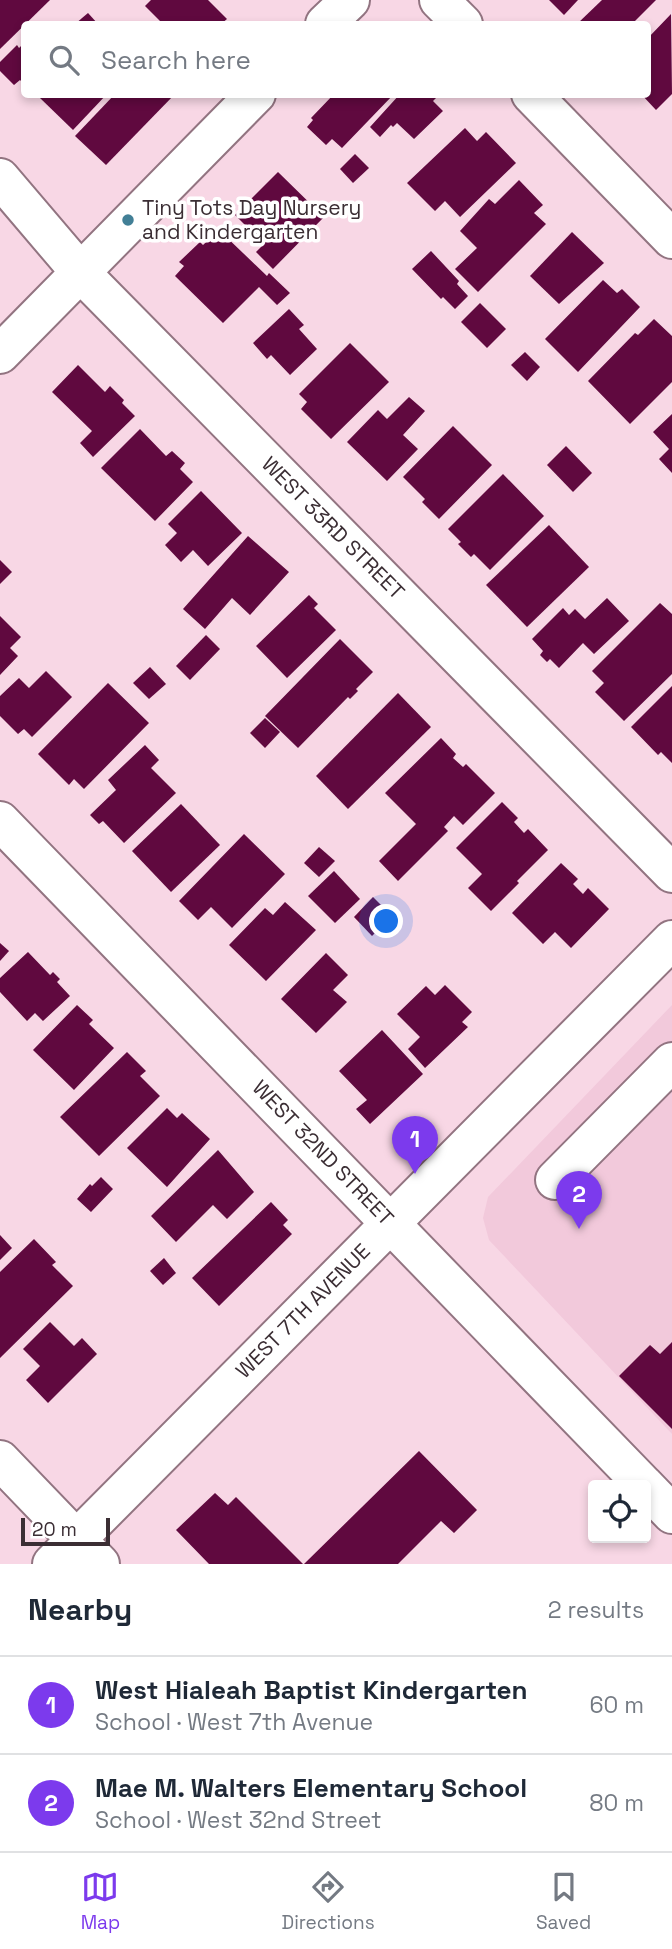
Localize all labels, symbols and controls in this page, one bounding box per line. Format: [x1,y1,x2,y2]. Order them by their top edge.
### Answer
search box [21,21,651,98]
icon: search [45,41,83,79]
text: Search here [101,43,251,77]
place label: Tiny Tots Day Nursery and Kindergarten [142,194,361,245]
marker: Tiny Tots Day Nursery and Kindergarten [120,212,136,228]
street label: WEST 33RD STREET [256,450,411,605]
your location [369,904,403,938]
street label: WEST 32ND STREET [247,1074,400,1231]
pin: 1 [392,1116,438,1174]
pin: 2 [556,1171,602,1229]
street label: WEST 7TH AVENUE [230,1238,376,1384]
map controls [588,1480,651,1543]
button: locate [588,1480,651,1543]
scale bar [21,1515,110,1547]
text: 20 m [32,1517,77,1542]
text: Nearby [28,1590,132,1629]
text: 2 results [548,1595,644,1625]
text: West Hialeah Baptist Kindergarten [95,1673,528,1707]
text: 1 [46,1690,56,1720]
text: 60 m [589,1690,644,1720]
text: School · West 7th Avenue [95,1707,373,1737]
text: Mae M. Walters Elementary School [95,1771,527,1805]
text: 2 [44,1788,58,1818]
text: 80 m [589,1788,644,1818]
text: School · West 32nd Street [95,1805,382,1835]
tab: Map [81,1868,120,1935]
tab: Directions [282,1868,375,1935]
tab: Saved [536,1868,591,1935]

